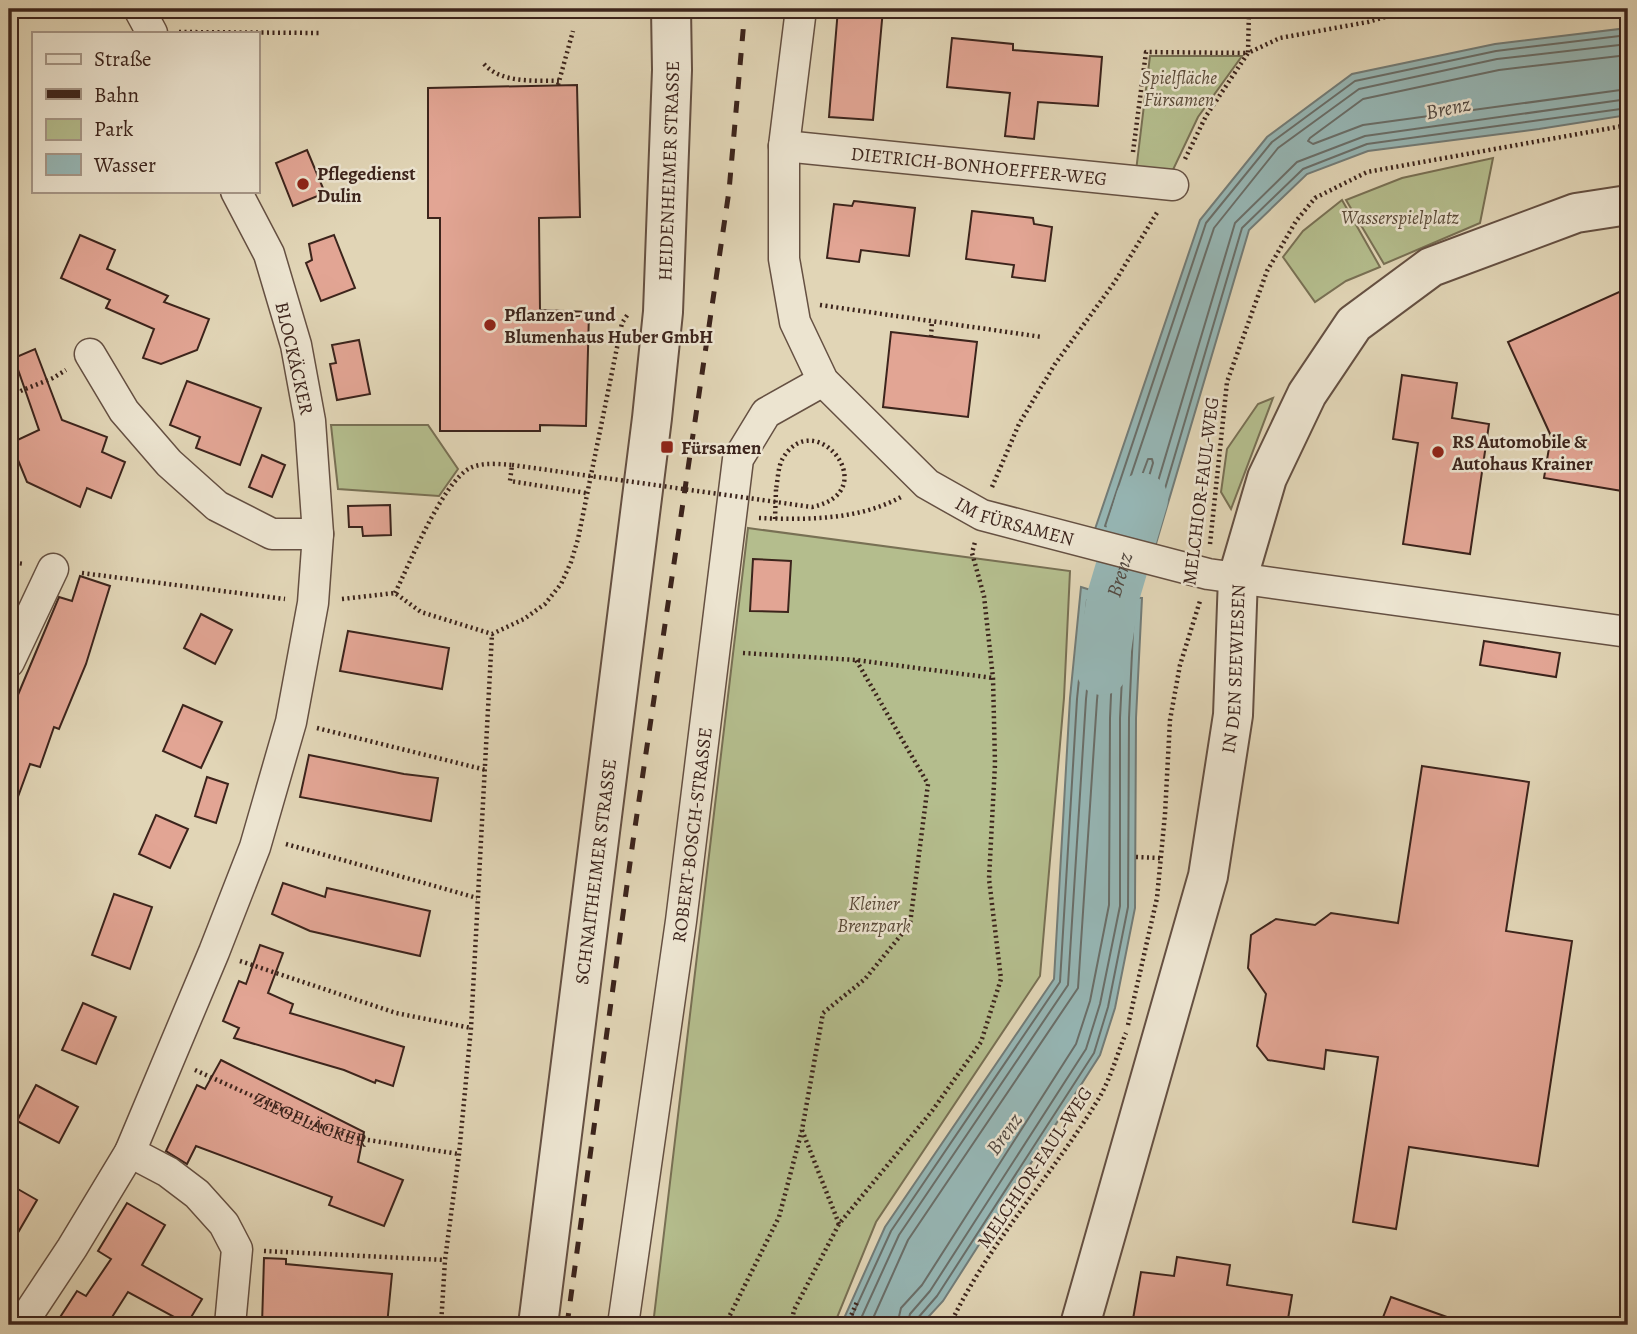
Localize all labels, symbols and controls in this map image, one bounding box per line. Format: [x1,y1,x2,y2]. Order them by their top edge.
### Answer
legend [32,32,259,192]
text: Straße [94,45,152,73]
street label: HEIDENHEIMER STRASSE [652,60,686,281]
park label: Spielfläche Fürsamen [1141,65,1217,113]
text: Bahn [94,81,139,109]
water label: Brenz [1423,89,1474,126]
text: Park [94,115,134,143]
street label: DIETRICH-BONHOEFFER-WEG [850,141,1108,192]
text: Wasser [93,151,156,179]
place label: Pflegedienst Dulin [317,161,416,209]
marker: Pflegedienst Dulin [295,176,311,192]
park label: Wasserspielplatz [1341,205,1459,231]
street label: BLOCKÄCKER [268,299,320,418]
place label: Pflanzen- und Blumenhaus Huber GmbH [504,302,713,350]
marker: Pflanzen- und Blumenhaus Huber GmbH [482,317,498,333]
street label: MELCHIOR-FAUL-WEG [1177,395,1225,587]
place label: RS Automobile & Autohaus Krainer [1451,429,1593,477]
place label: Fürsamen [681,435,762,461]
marker: Fürsamen [659,439,675,455]
marker: RS Automobile & Autohaus Krainer [1430,444,1446,460]
street label: IM FÜRSAMEN [950,491,1077,553]
water label: Brenz [1100,549,1140,600]
street label: IN DEN SEEWIESEN [1215,583,1252,755]
street label: ROBERT-BOSCH-STRASSE [666,726,719,944]
street label: SCHNAITHEIMER STRASSE [569,757,623,986]
park label: Kleiner Brenzpark [837,891,911,939]
street label: MELCHIOR-FAUL-WEG [971,1082,1099,1254]
street label: ZIEGELÄCKER [249,1086,369,1154]
water label: Brenz [979,1107,1029,1160]

